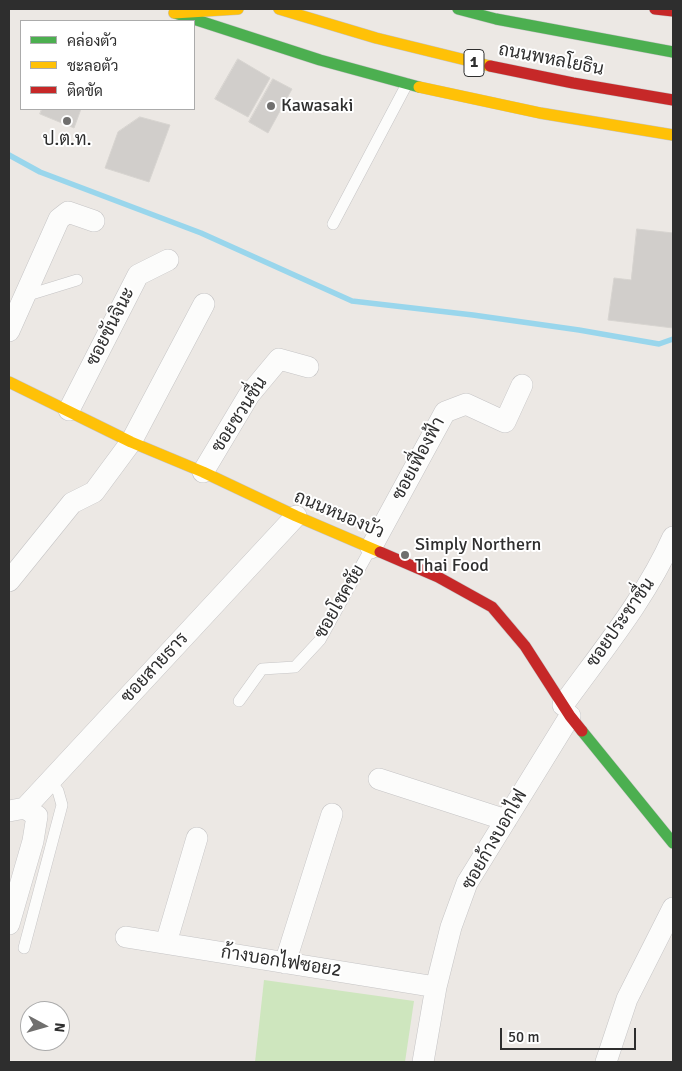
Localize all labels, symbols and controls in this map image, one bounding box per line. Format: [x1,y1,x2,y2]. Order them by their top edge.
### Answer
legend [20,20,195,110]
text: คล่องตัว [67,32,117,50]
street label: ถนนพหลโยธิน [497,39,605,81]
road number: 1 [464,49,484,76]
text: ชะลอตัว [67,57,118,75]
text: ติดขัด [67,82,103,100]
place label: Kawasaki [281,95,353,117]
marker: Kawasaki [265,100,277,112]
marker: ป.ต.ท. [61,115,73,127]
place label: ป.ต.ท. [43,129,91,151]
street label: ซอยขันจินะ [82,284,140,370]
street label: ซอยชวนชื่น [208,373,272,457]
street label: ซอยเฟื่องฟ้า [388,414,450,504]
street label: ถนนหนองบัว [291,486,387,544]
place label: Simply Northern Thai Food [415,534,541,576]
marker: Simply Northern Thai Food [399,549,411,561]
street label: ซอยโชคชัย [310,561,370,643]
street label: ซอยประชาชื่น [582,574,660,672]
street label: ซอยสายธาร [117,628,193,708]
street label: ซอยก้างบอกไฟ [458,786,532,894]
street label: ก้างบอกไฟซอย2 [219,942,343,982]
north arrow [20,1001,70,1051]
scale bar [502,1018,638,1050]
text: N [50,1022,68,1033]
text: 50 m [508,1028,539,1046]

